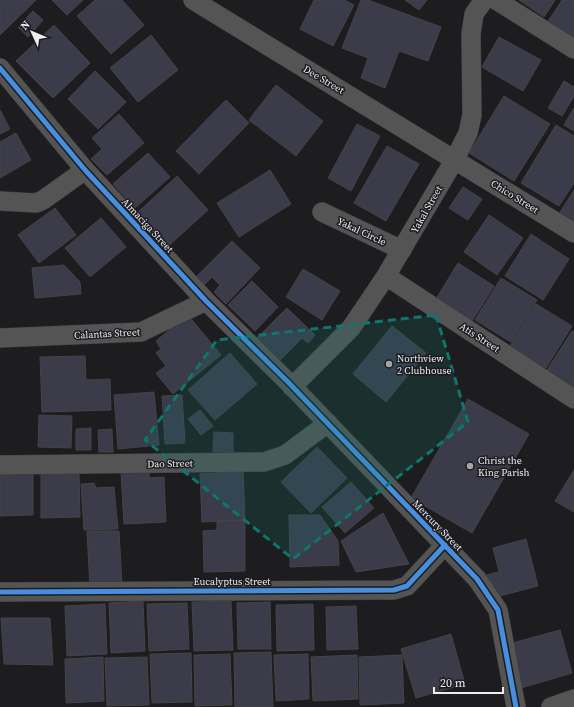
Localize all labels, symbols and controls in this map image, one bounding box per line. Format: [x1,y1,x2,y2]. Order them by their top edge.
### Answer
north arrow [12,12,52,52]
text: N [17,17,33,33]
street label: Dee Street [301,62,347,97]
street label: Chico Street [488,177,542,217]
street label: Yakal Street [408,183,446,235]
street label: Almaciga Street [119,195,177,256]
street label: Yakal Circle [335,214,388,248]
street label: Atis Street [457,320,503,356]
street label: Calantas Street [74,325,141,342]
place label: Northview 2 Clubhouse [397,352,452,377]
marker: Northview 2 Clubhouse [384,359,394,369]
place label: Christ the King Parish [478,454,530,479]
street label: Dao Street [147,457,194,470]
marker: Christ the King Parish [465,461,475,471]
street label: Mercury Street [410,497,466,554]
street label: Eucalyptus Street [194,575,271,588]
scale bar [434,669,503,695]
text: 20 m [440,675,466,691]

